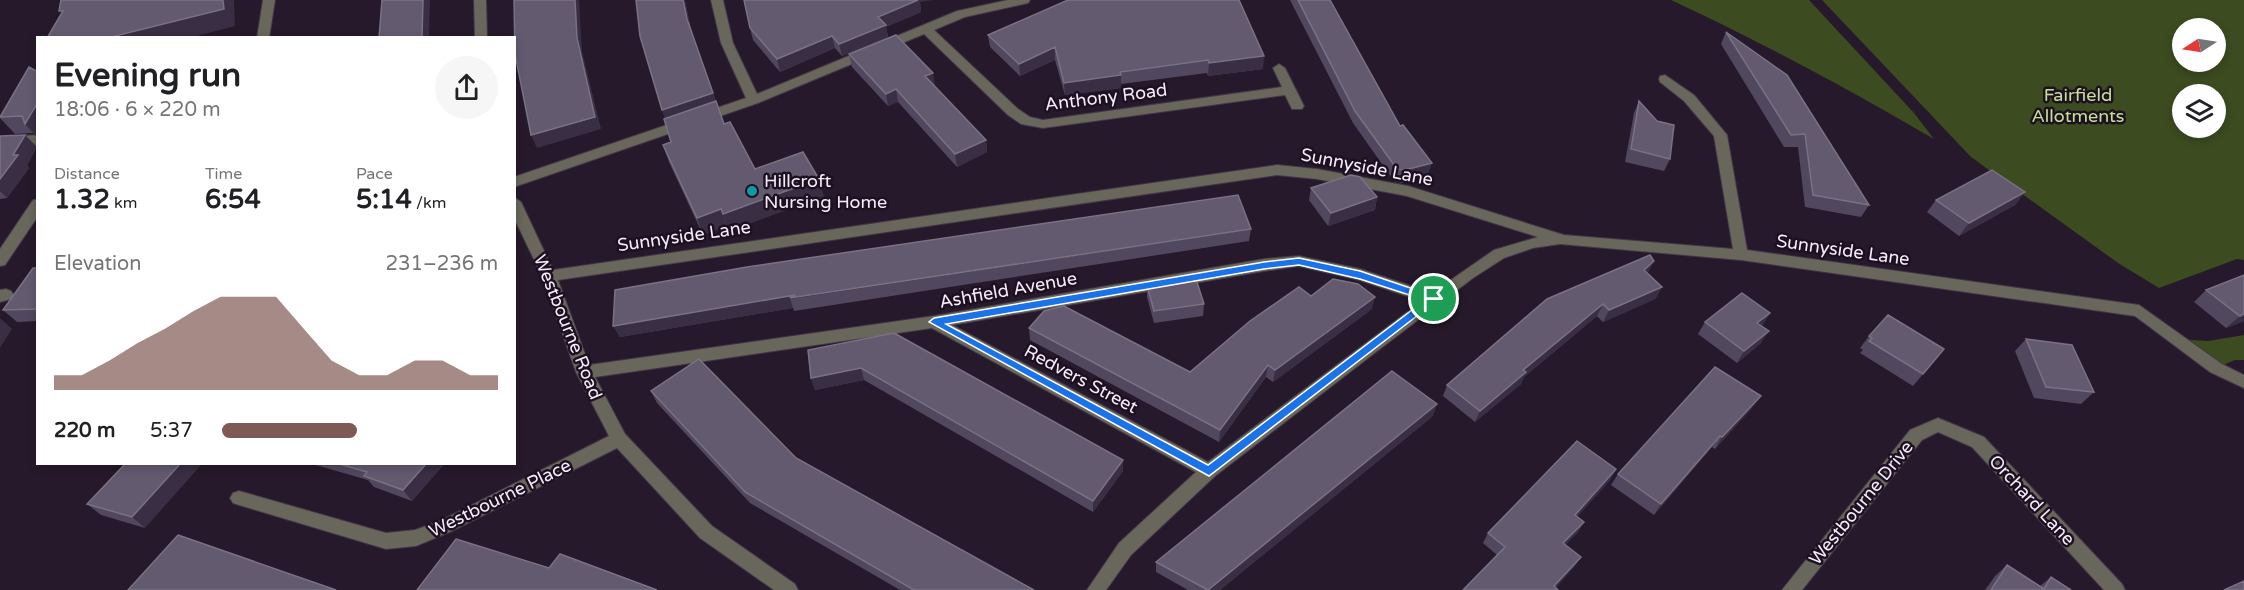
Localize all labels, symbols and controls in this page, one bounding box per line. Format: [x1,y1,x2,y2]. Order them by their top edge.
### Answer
north arrow [2172,18,2226,72]
map controls [2172,18,2226,138]
text: Evening run [54,56,241,95]
button: share [435,56,498,119]
street label: Anthony Road [1044,79,1168,115]
park label: Fairfield Allotments [2031,84,2125,127]
button: layers [2172,84,2226,138]
text: 18:06 · 6 × 220 m [54,98,221,122]
street label: Sunnyside Lane [1299,143,1435,191]
text: Distance [54,164,120,184]
text: Time [205,164,242,184]
text: Pace [356,164,393,184]
place label: Hillcroft Nursing Home [764,170,887,213]
text: 1.32 [54,184,110,215]
text: 6:54 [205,184,261,215]
text: 5:14 [356,184,412,215]
marker: Hillcroft Nursing Home [745,184,759,198]
text: km [110,193,137,213]
text: /km [412,193,446,213]
street label: Sunnyside Lane [616,216,752,256]
street label: Sunnyside Lane [1775,230,1911,270]
street label: Westbourne Road [529,251,607,403]
text: Elevation [54,252,141,276]
text: 231–236 m [385,252,498,276]
street label: Ashfield Avenue [937,267,1079,313]
pin [1408,273,1459,324]
icon: arrive [1417,282,1450,315]
street label: Redvers Street [1020,340,1142,418]
text: 220 m [54,419,115,443]
text: 5:37 [150,419,193,443]
street label: Westbourne Drive [1804,436,1918,570]
street label: Orchard Lane [1984,450,2080,550]
street label: Westbourne Place [425,454,575,542]

